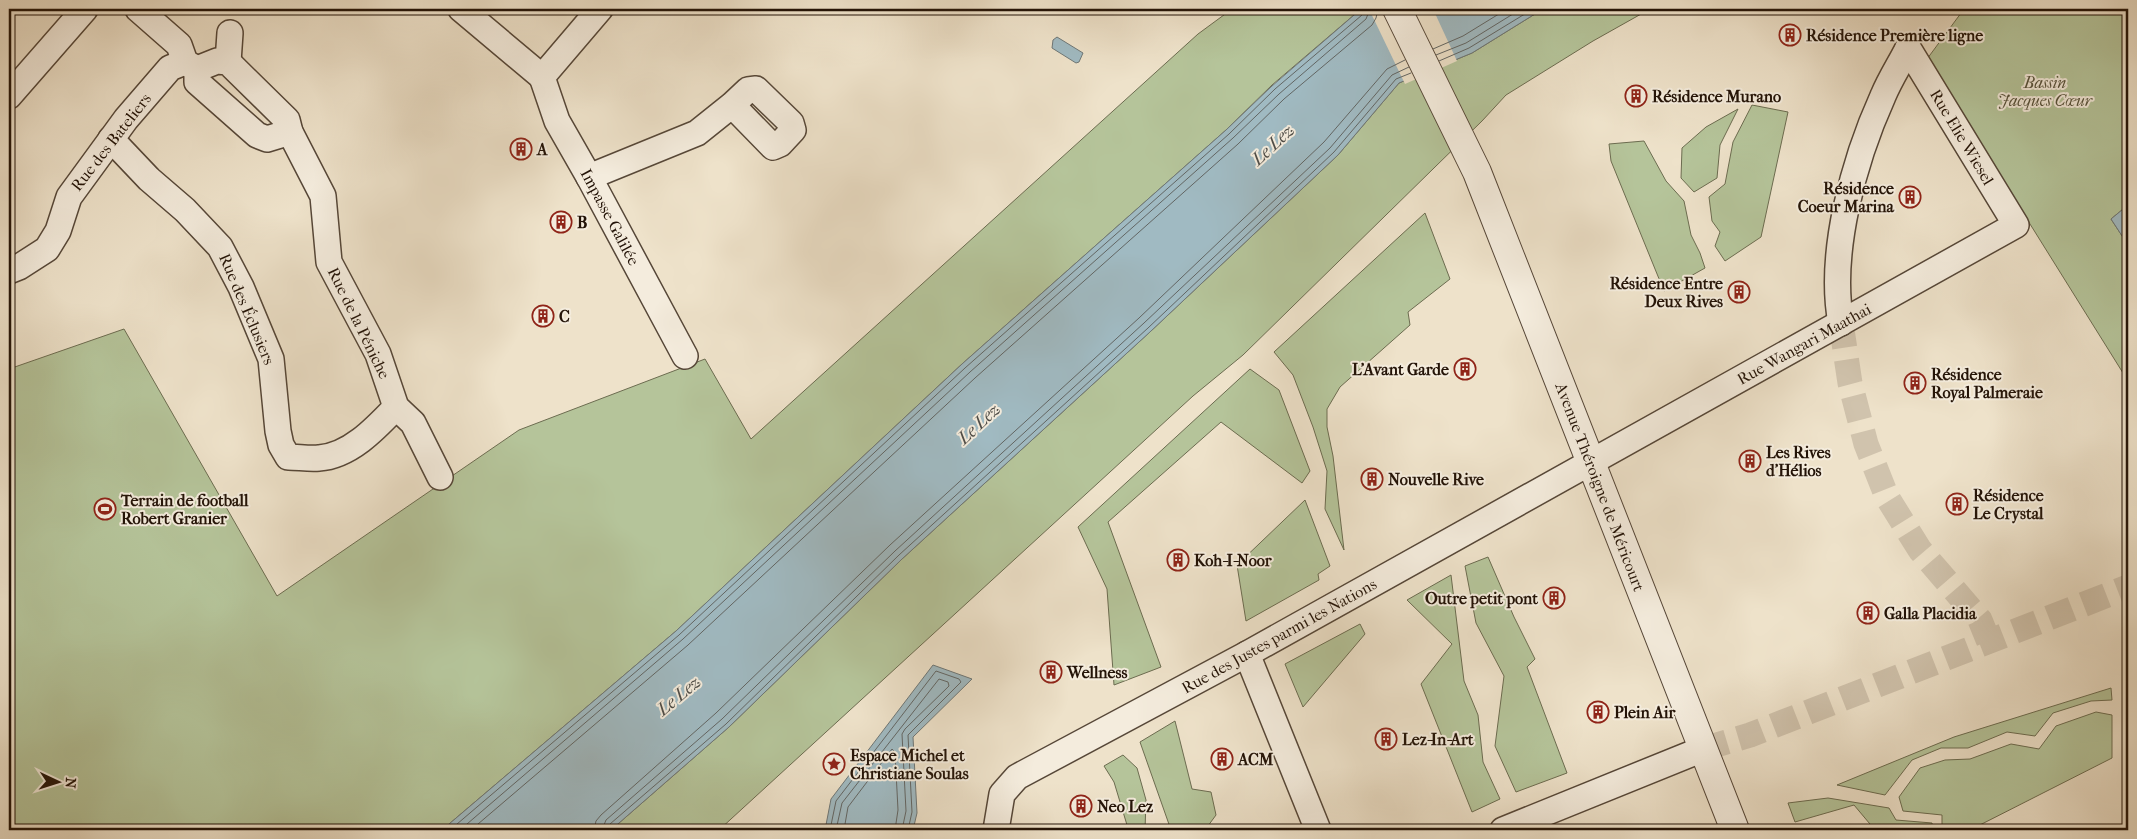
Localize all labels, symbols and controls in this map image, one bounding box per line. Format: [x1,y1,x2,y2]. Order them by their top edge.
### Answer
building icon: Résidence Première ligne [1778,23,1802,47]
place label: Résidence Première ligne [1806,26,1983,46]
park label: Bassin Jacques Cœur [1998,73,2094,110]
building icon: Résidence Murano [1624,84,1648,108]
street label: Rue Elie Wiesel [1926,86,1998,189]
place label: Résidence Murano [1652,87,1781,106]
street label: Rue des Bateliers [67,89,155,195]
water label: Le Lez [1246,120,1299,171]
building icon: A [509,137,533,161]
place label: A [536,140,548,159]
street label: Impasse Galilée [577,165,643,269]
place label: Résidence Coeur Marina [1798,179,1895,216]
building icon: Résidence Coeur Marina [1898,185,1922,209]
building icon: B [549,210,573,234]
place label: B [577,213,587,232]
street label: Rue des Éclusiers [215,250,280,368]
street label: Rue de la Péniche [324,264,394,382]
place label: Résidence Entre Deux Rives [1610,274,1723,311]
building icon: Résidence Entre Deux Rives [1727,280,1751,304]
street label: Rue Wangari Maathai [1734,299,1875,389]
building icon: C [531,304,555,328]
place label: C [559,307,570,326]
building icon: L'Avant Garde [1453,357,1477,381]
place label: L'Avant Garde [1352,360,1449,379]
place label: Résidence Royal Palmeraie [1931,365,2043,403]
building icon: Résidence Royal Palmeraie [1903,371,1927,395]
street label: Avenue Théroigne de Méricourt [1551,379,1649,594]
water label: Le Lez [952,399,1005,450]
place label: Les Rives d'Hélios [1766,443,1831,480]
building icon: Les Rives d'Hélios [1738,449,1762,473]
building icon: Nouvelle Rive [1360,467,1384,491]
place label: Nouvelle Rive [1388,470,1484,489]
place label: Résidence Le Crystal [1973,486,2044,524]
place label: Terrain de football Robert Granier [120,491,249,528]
building icon: Résidence Le Crystal [1945,492,1969,516]
sports icon: Terrain de football Robert Granier [93,497,117,521]
building icon: Koh-I-Noor [1166,548,1190,572]
place label: Koh-I-Noor [1194,551,1273,570]
street label: Rue des Justes parmi les Nations [1178,574,1380,698]
building icon: Outre petit pont [1542,586,1566,610]
place label: Outre petit pont [1425,589,1538,609]
building icon: Galla Placidia [1856,601,1880,625]
place label: Galla Placidia [1884,604,1977,623]
building icon: Wellness [1039,660,1063,684]
place label: Wellness [1066,663,1127,682]
water label: Le Lez [651,672,705,722]
building icon: Plein Air [1586,700,1610,724]
place label: Plein Air [1614,703,1676,722]
building icon: Lez-In-Art [1374,727,1398,751]
place label: Lez-In-Art [1402,730,1474,749]
place label: Espace Michel et Christiane Soulas [850,746,969,783]
building icon: ACM [1210,747,1234,771]
place label: ACM [1237,750,1274,769]
place icon: Espace Michel et Christiane Soulas [822,752,846,776]
north arrow [32,756,82,806]
text: N [62,777,79,789]
building icon: Neo Lez [1069,794,1093,818]
place label: Neo Lez [1097,797,1154,816]

